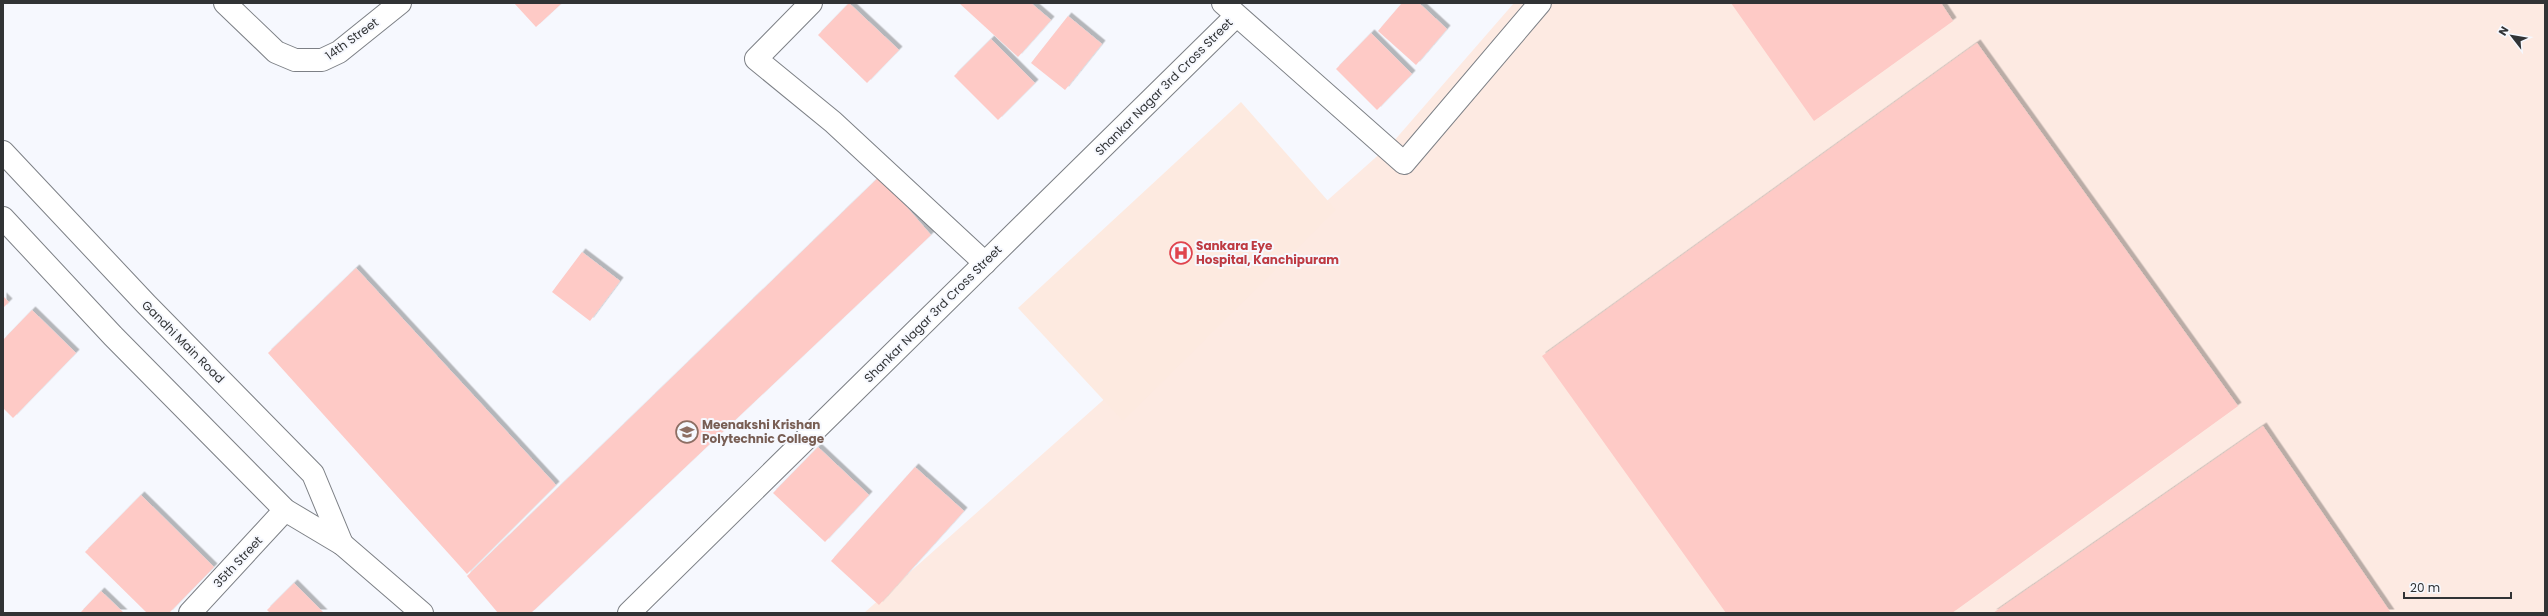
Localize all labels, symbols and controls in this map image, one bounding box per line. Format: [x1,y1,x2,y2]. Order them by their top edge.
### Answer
street label: 14th Street [322,14,382,64]
street label: Shankar Nagar 3rd Cross Street [1091,14,1236,159]
north arrow [2492,16,2532,56]
text: N [2494,23,2512,39]
place label: Sankara Eye Hospital, Kanchipuram [1196,237,1339,268]
hospital icon: Sankara Eye Hospital, Kanchipuram [1168,240,1194,266]
street label: Shankar Nagar 3rd Cross Street [860,241,1005,386]
street label: Gandhi Main Road [138,297,228,387]
place label: Meenakshi Krishan Polytechnic College [702,416,825,447]
school or university icon: Meenakshi Krishan Polytechnic College [674,419,700,445]
street label: 35th Street [209,532,266,591]
scale bar [2404,574,2511,600]
text: 20 m [2410,579,2440,596]

